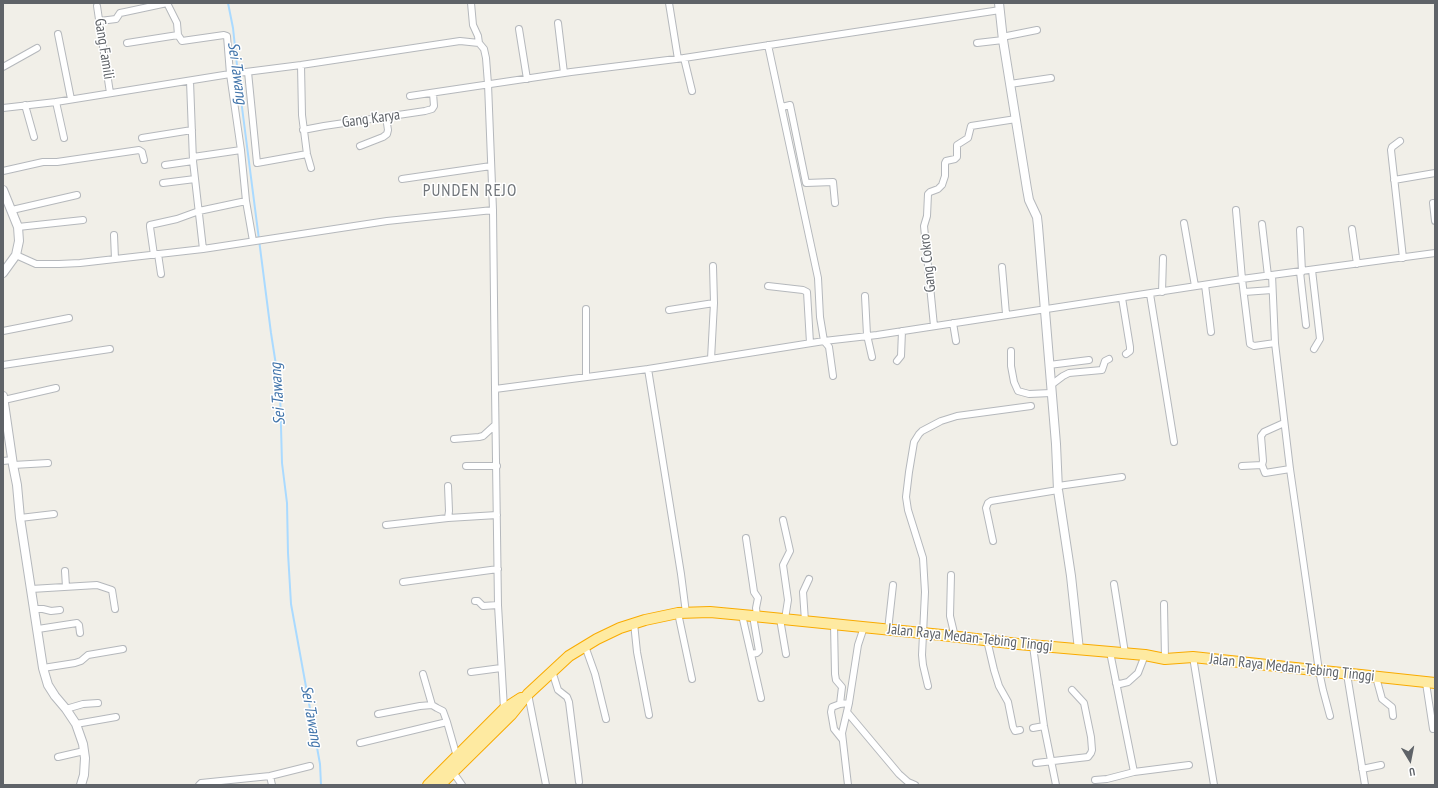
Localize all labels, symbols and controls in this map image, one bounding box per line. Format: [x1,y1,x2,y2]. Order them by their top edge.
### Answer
street label: Gang Famili [90,17,118,81]
water label: Sei Tawang [223,41,251,105]
street label: Gang Karya [341,106,401,132]
district label: PUNDEN REJO [423,181,517,201]
street label: Gang Cokro [916,233,940,293]
water label: Sei Tawang [266,362,290,426]
street label: Jalan Raya Medan-Tebing Tinggi [887,620,1053,656]
street label: Jalan Raya Medan-Tebing Tinggi [1209,650,1375,686]
water label: Sei Tawang [296,684,326,748]
north arrow [1390,740,1430,780]
text: U [1408,764,1416,779]

